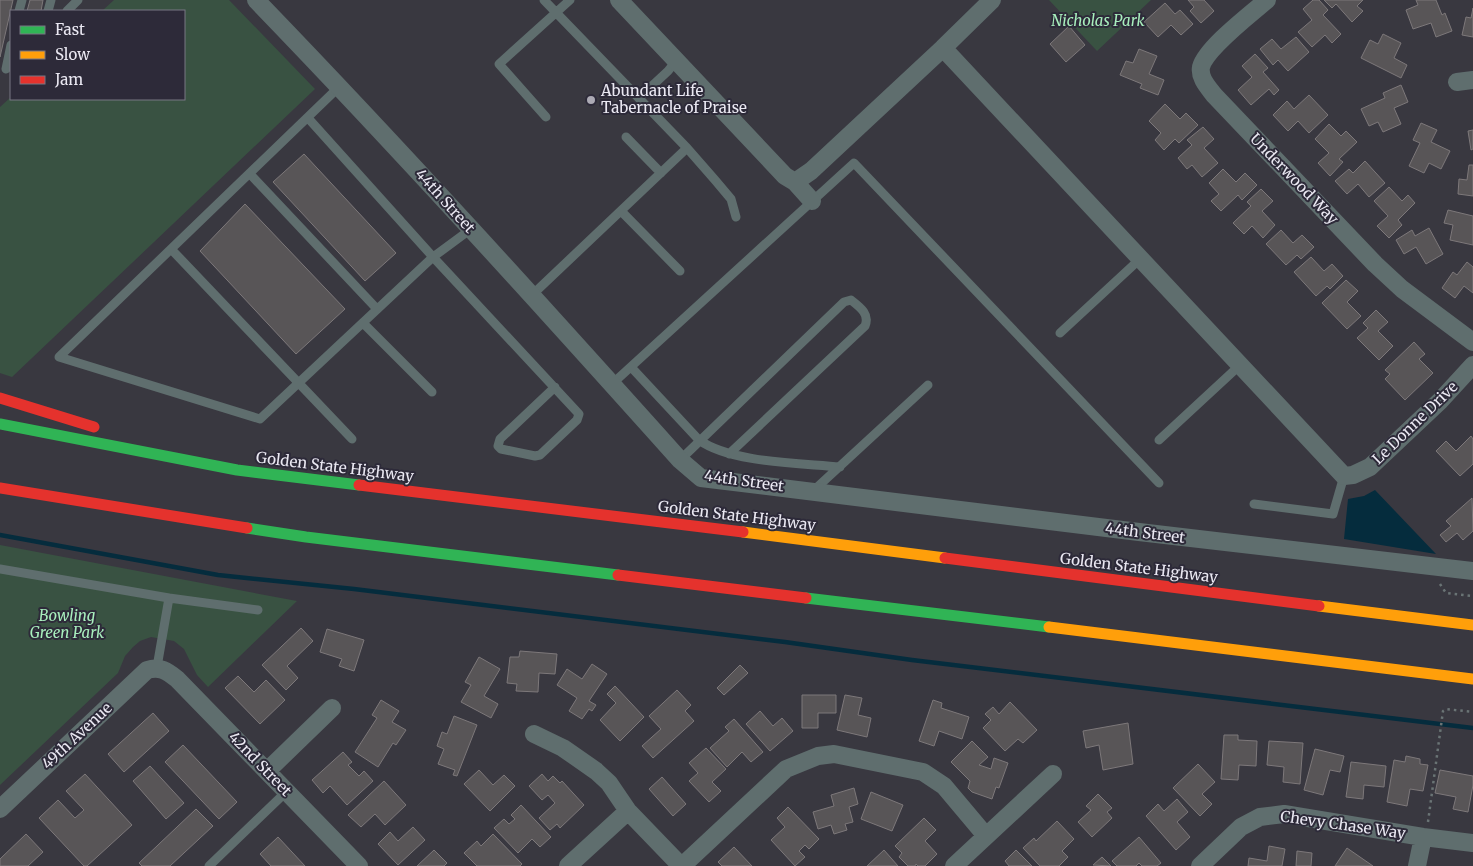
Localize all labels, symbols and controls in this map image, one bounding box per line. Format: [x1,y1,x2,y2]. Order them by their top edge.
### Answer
legend [10,10,185,100]
park label: Nicholas Park [1051,11,1145,30]
text: Fast [55,20,85,39]
text: Slow [55,45,90,64]
text: Jam [54,70,83,89]
place label: Abundant Life Tabernacle of Praise [600,81,747,117]
marker: Abundant Life Tabernacle of Praise [585,94,597,106]
street label: Underwood Way [1246,129,1343,228]
street label: 44th Street [411,164,479,237]
street label: Le Donne Drive [1368,377,1461,468]
street label: Golden State Highway [255,447,415,486]
street label: 44th Street [703,466,785,496]
street label: Golden State Highway [657,496,817,535]
street label: 44th Street [1104,518,1186,547]
street label: Golden State Highway [1059,548,1219,587]
park label: Bowling Green Park [30,606,105,642]
street label: 49th Avenue [38,698,116,773]
street label: 42nd Street [225,727,296,800]
street label: Chevy Chase Way [1279,806,1407,843]

